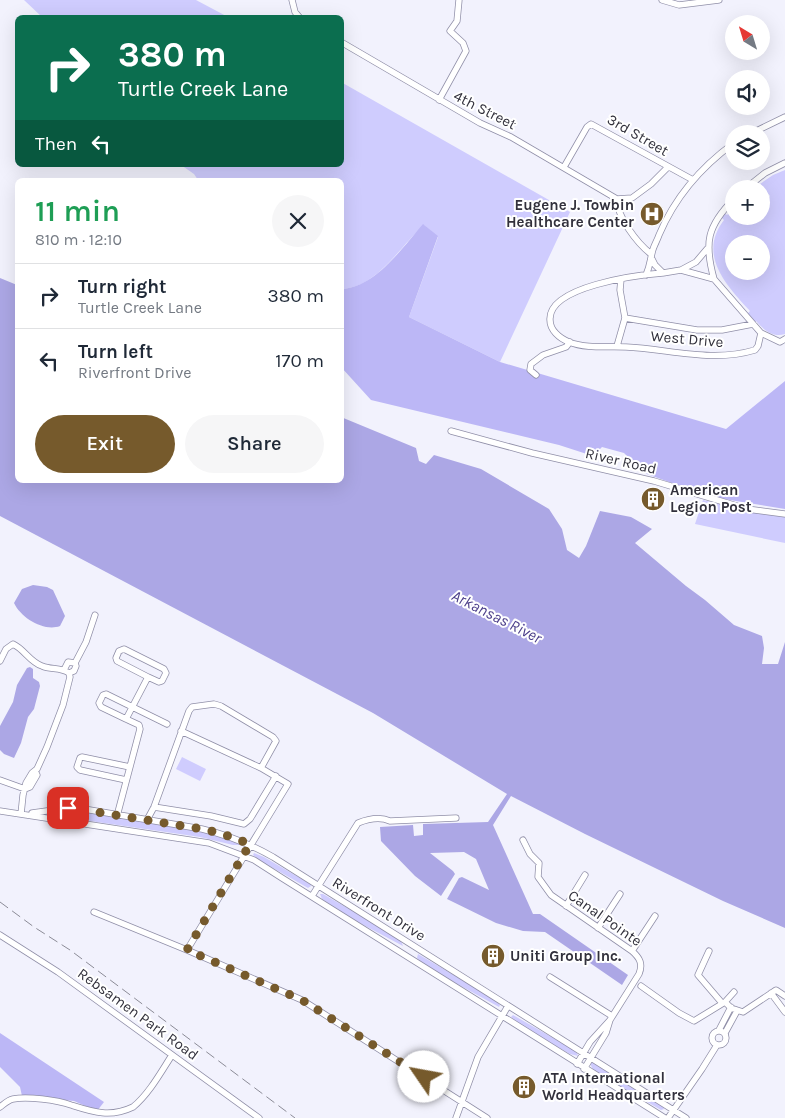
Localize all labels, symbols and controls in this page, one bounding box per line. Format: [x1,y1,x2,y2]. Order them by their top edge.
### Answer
north arrow [725,15,770,60]
map controls [725,15,770,280]
text: 380 m [118,34,227,75]
icon: right [35,35,100,100]
button: sound [725,70,770,115]
text: Turtle Creek Lane [118,76,288,102]
street label: 4th Street [451,87,520,134]
street label: 3rd Street [604,110,672,160]
button: layers [725,125,770,170]
icon: left [87,130,115,158]
text: Then [35,133,77,155]
button: + [725,180,770,225]
text: 11 min [35,193,120,229]
button: close [272,195,324,247]
place label: Eugene J. Towbin Healthcare Center [506,196,634,231]
hospital icon: Eugene J. Towbin Healthcare Center [639,201,665,227]
text: 810 m · 12:10 [35,230,122,249]
button: − [725,235,770,280]
text: Turn right [78,276,167,298]
icon: right [35,282,63,310]
text: 380 m [268,285,324,307]
text: Turtle Creek Lane [78,298,202,317]
street label: West Drive [650,327,724,351]
text: Turn left [78,341,153,363]
icon: left [35,347,63,375]
text: 170 m [275,350,324,372]
text: Riverfront Drive [78,363,191,382]
button: Exit [35,415,175,473]
button: Share [185,415,324,473]
street label: River Road [584,444,658,478]
place label: American Legion Post [670,481,752,516]
building icon: American Legion Post [640,486,666,512]
water label: Arkansas River [449,586,545,648]
pin [47,787,89,829]
icon: arrive [54,794,82,822]
street label: Riverfront Drive [329,873,429,945]
street label: Canal Pointe [565,886,645,950]
building icon: Uniti Group Inc. [480,943,506,969]
place label: Uniti Group Inc. [510,947,621,965]
street label: Rebsamen Park Road [74,964,202,1064]
position arrow [397,1050,449,1102]
place label: ATA International World Headquarters [542,1069,685,1104]
building icon: ATA International World Headquarters [511,1074,537,1100]

